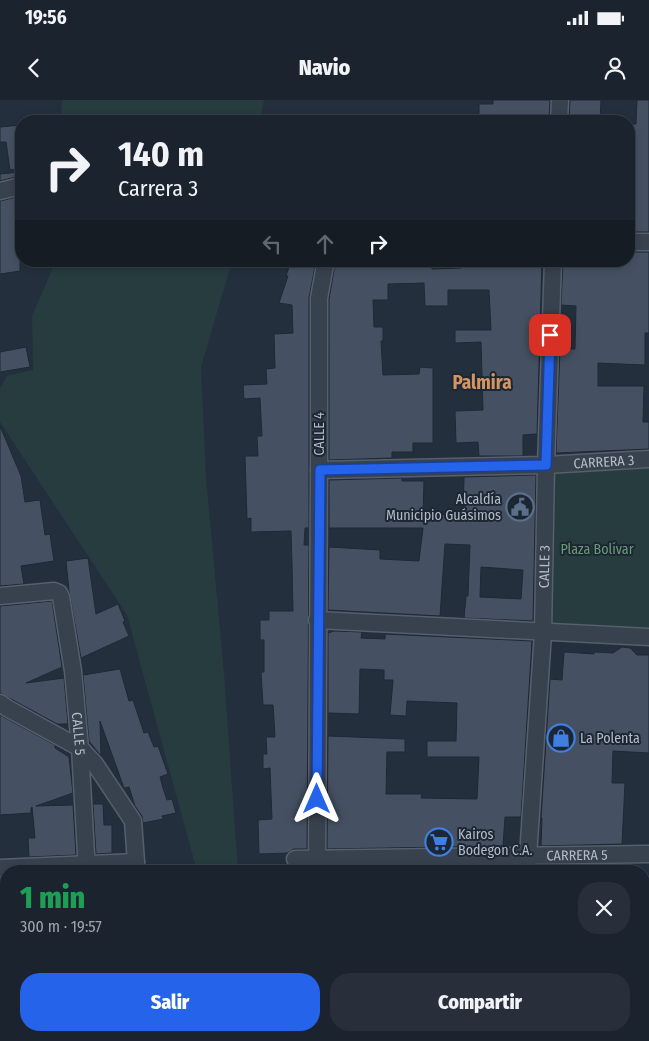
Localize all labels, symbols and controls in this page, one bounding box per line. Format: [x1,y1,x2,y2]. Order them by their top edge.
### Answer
text: 19:56 [25,6,67,29]
icon: back [20,54,48,82]
text: Navio [299,54,350,81]
icon: person [601,54,629,82]
text: 140 m [118,133,204,175]
icon: right [35,135,100,200]
text: Carrera 3 [118,175,198,202]
icon: left [258,230,286,258]
icon: ahead [311,230,339,258]
icon: right [364,230,392,258]
pin [529,314,571,356]
icon: arrive [536,321,564,349]
district label: Palmira [452,371,512,394]
street label: CALLE 4 [311,412,328,456]
street label: CARRERA 3 [573,451,635,472]
place label: Alcaldía Municipio Guásimos [386,491,501,524]
public building icon: Alcaldía Municipio Guásimos [505,492,535,522]
park label: Plaza Bolívar [560,541,634,558]
street label: CALLE 3 [535,545,553,588]
street label: CALLE 5 [68,711,89,756]
shop icon: La Polenta [546,723,576,753]
place label: La Polenta [580,730,640,747]
position arrow [290,772,342,824]
place label: Kairos Bodegon C.A. [458,826,532,859]
supermarket icon: Kairos Bodegon C.A. [424,827,454,857]
street label: CARRERA 5 [546,846,608,864]
text: 1 min [20,880,85,916]
button: close [578,882,630,934]
text: 300 m · 19:57 [20,917,102,936]
button: Salir [20,973,320,1031]
button: Compartir [330,973,630,1031]

